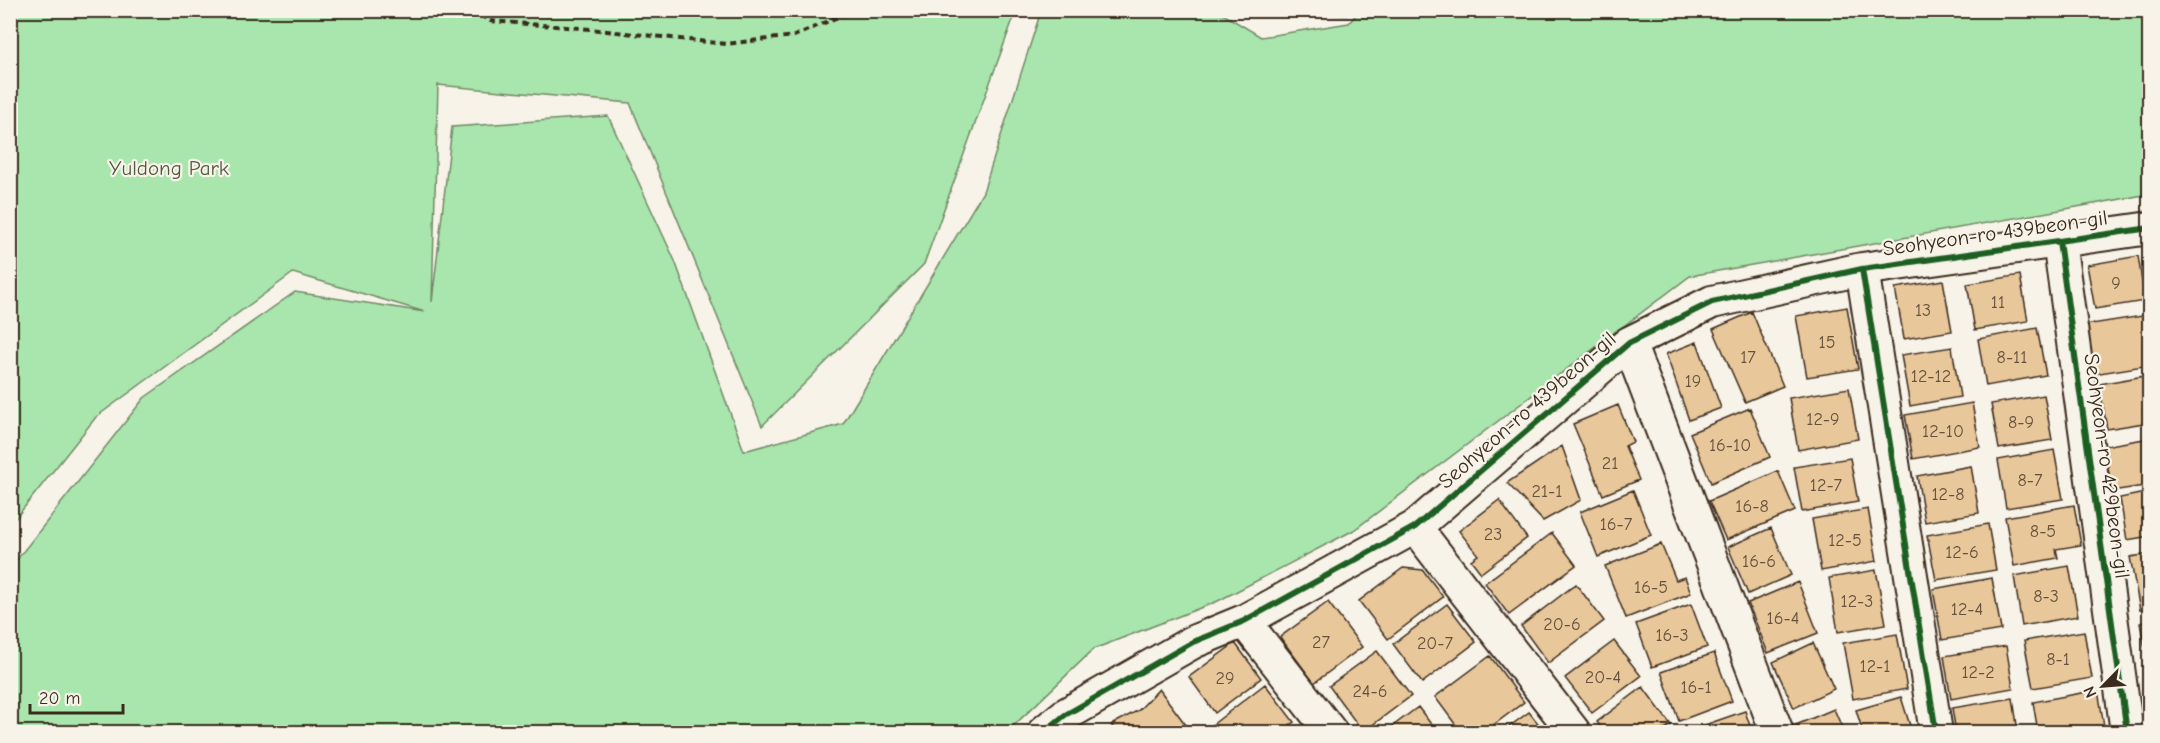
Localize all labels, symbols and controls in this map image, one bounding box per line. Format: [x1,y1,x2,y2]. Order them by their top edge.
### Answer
park label: Yuldong Park [109,156,229,180]
street label: Seohyeon-ro 439beon-gil [1881,205,2109,261]
house number: 9 [2111,273,2121,294]
house number: 11 [1991,292,2005,313]
house number: 13 [1915,300,1931,321]
street label: Seohyeon-ro 439beon-gil [1434,327,1620,493]
house number: 15 [1819,332,1835,353]
house number: 17 [1740,347,1756,368]
house number: 8-11 [1997,347,2027,368]
street label: Seohyeon-ro 429beon-gil [2079,352,2135,580]
house number: 12-12 [1911,366,1951,387]
house number: 19 [1685,371,1701,392]
house number: 12-9 [1806,409,1840,430]
house number: 8-9 [2008,412,2034,433]
house number: 12-10 [1922,421,1964,442]
house number: 16-10 [1709,435,1751,456]
house number: 21 [1602,453,1618,474]
house number: 8-7 [2017,470,2043,491]
house number: 12-7 [1810,475,1843,496]
house number: 21-1 [1532,481,1562,502]
house number: 12-8 [1931,484,1965,505]
house number: 16-8 [1735,496,1769,517]
house number: 16-7 [1600,514,1633,535]
house number: 8-5 [2030,521,2056,542]
house number: 23 [1484,524,1502,545]
house number: 12-5 [1828,530,1862,551]
house number: 12-6 [1945,542,1979,563]
house number: 16-6 [1742,551,1776,572]
house number: 16-5 [1634,577,1668,598]
house number: 8-3 [2033,586,2059,607]
house number: 12-3 [1841,591,1873,612]
house number: 12-4 [1951,599,1983,620]
house number: 16-4 [1767,608,1799,629]
house number: 20-6 [1543,614,1581,635]
house number: 16-3 [1655,625,1689,646]
house number: 27 [1312,632,1330,653]
house number: 20-7 [1417,633,1454,654]
house number: 8-1 [2046,649,2070,670]
house number: 12-1 [1860,656,1890,677]
north arrow [2073,656,2133,716]
house number: 12-2 [1961,662,1995,683]
house number: 20-4 [1585,667,1621,688]
house number: 29 [1216,668,1234,689]
scale bar [30,677,123,715]
house number: 16-1 [1680,677,1712,698]
house number: 24-6 [1352,681,1388,702]
text: N [2080,683,2101,700]
text: 20 m [39,688,80,709]

